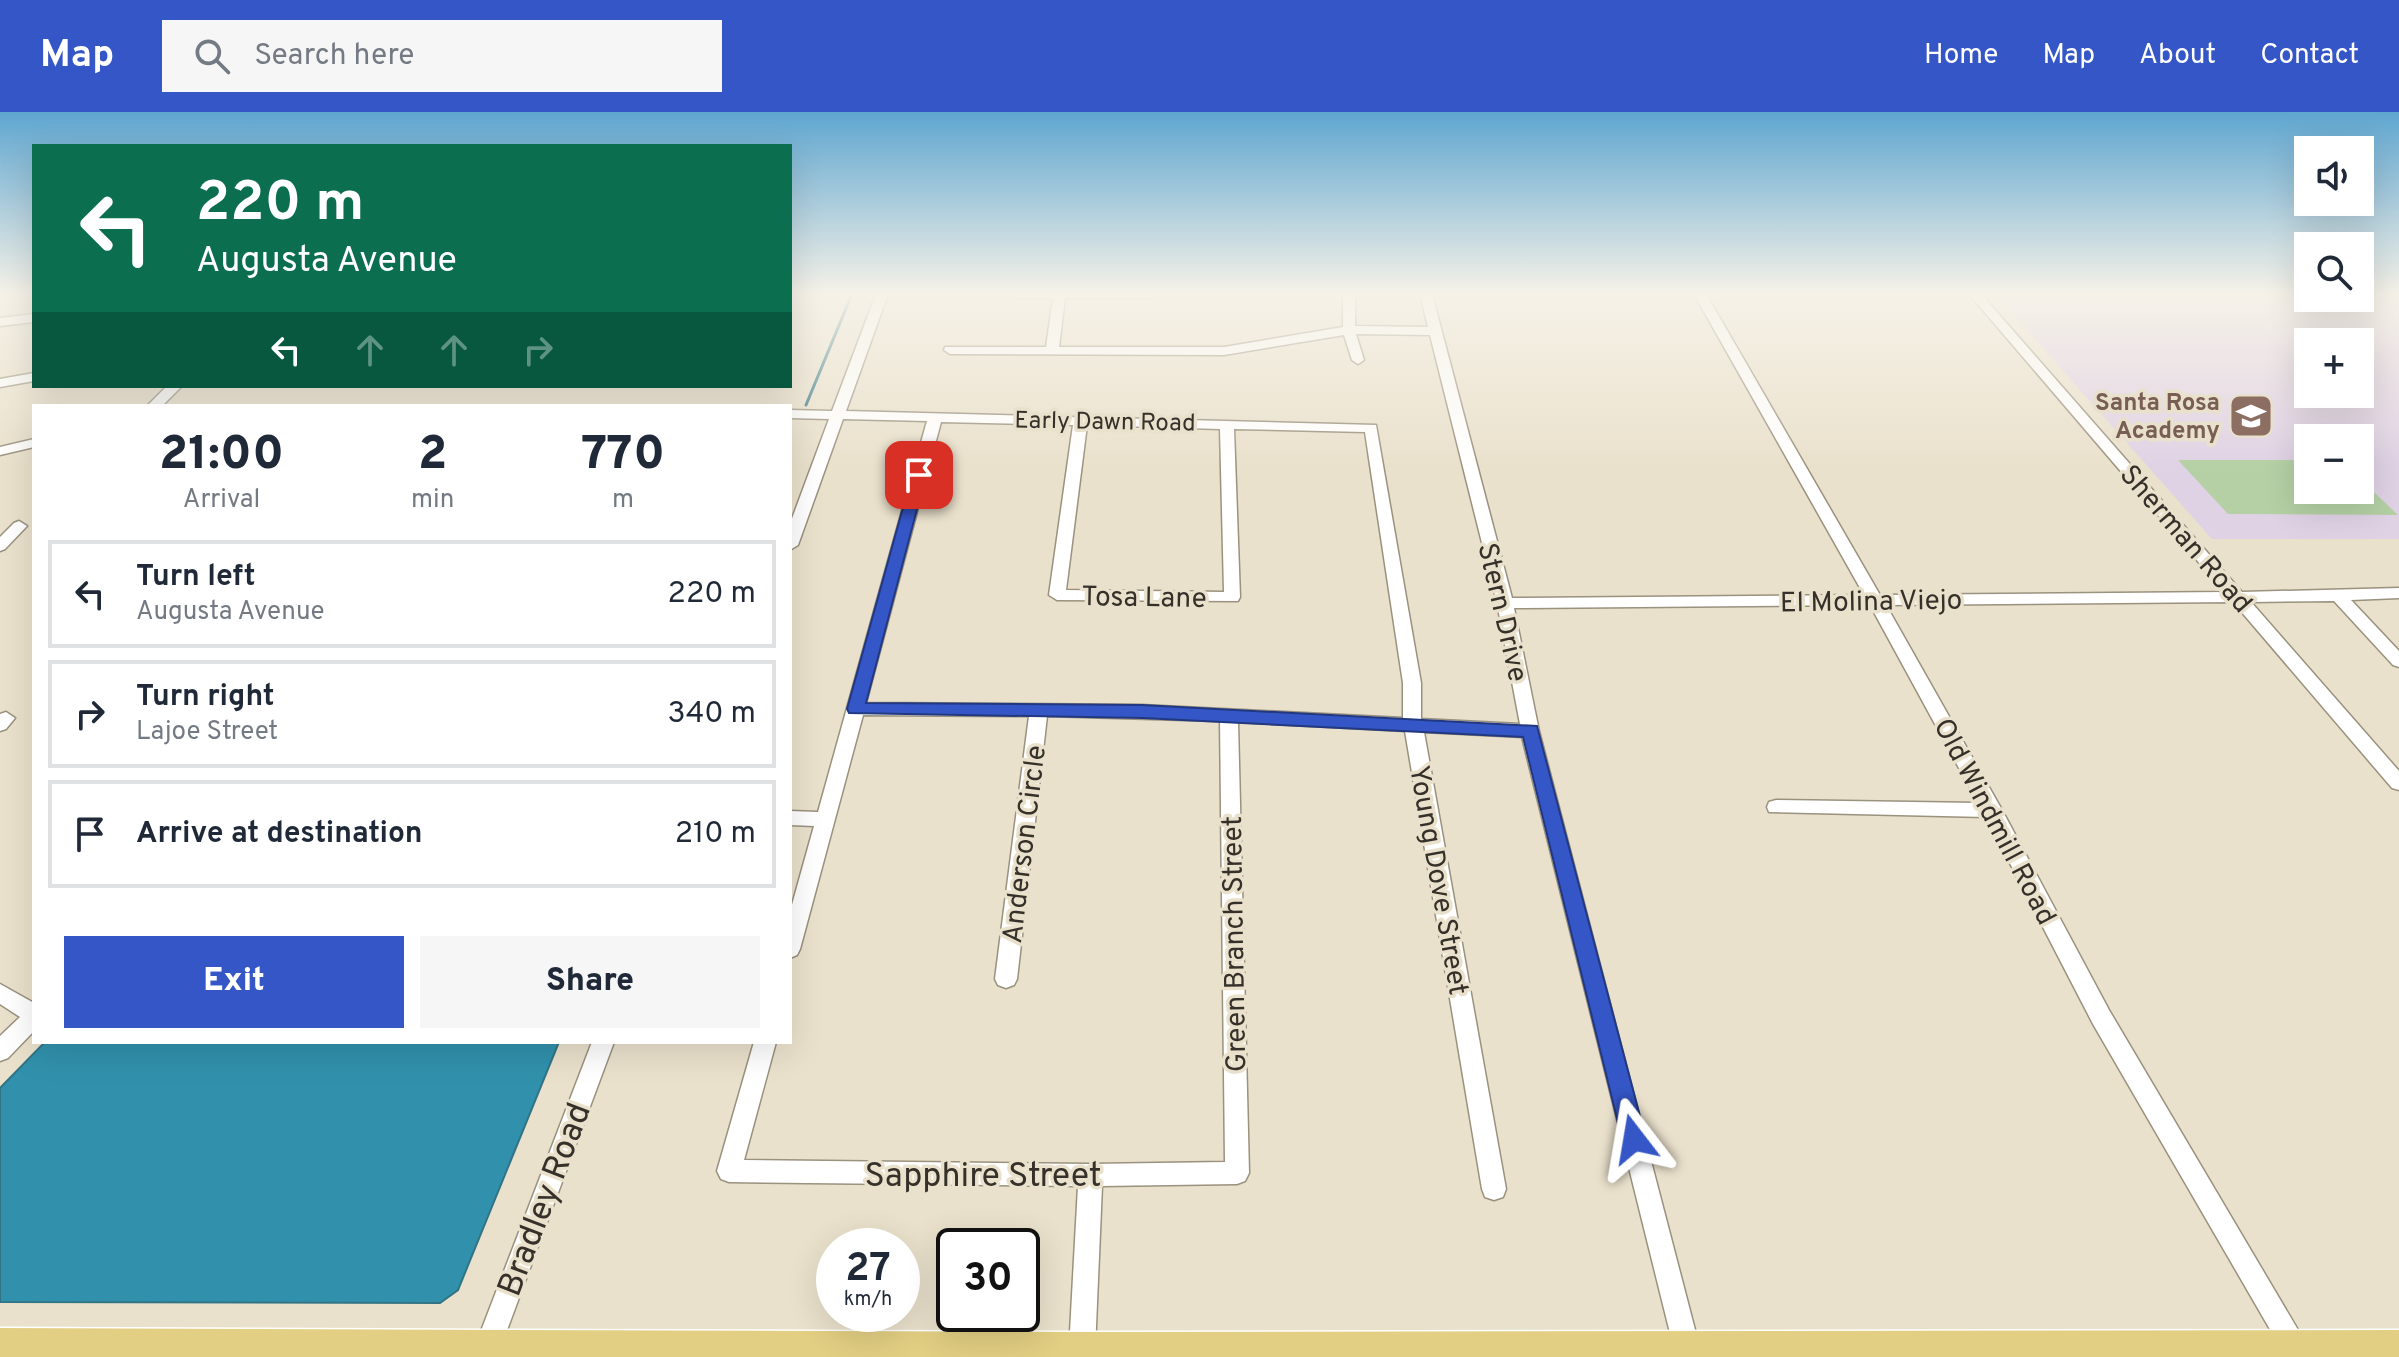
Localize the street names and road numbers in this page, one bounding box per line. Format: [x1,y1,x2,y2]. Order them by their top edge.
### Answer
street label: Early Dawn Road [1014,406,1196,440]
street label: Sherman Road [2110,458,2259,622]
street label: Stern Drive [1468,540,1535,686]
street label: Tosa Lane [1081,580,1207,618]
street label: El Molina Viejo [1779,583,1963,623]
street label: Old Windmill Road [1924,713,2063,932]
street label: Anderson Circle [996,743,1056,946]
street label: Young Dove Street [1399,763,1475,998]
street label: Green Branch Street [1216,816,1256,1072]
street label: Bradley Road [490,1098,603,1303]
street label: Sapphire Street [865,1156,1101,1199]

